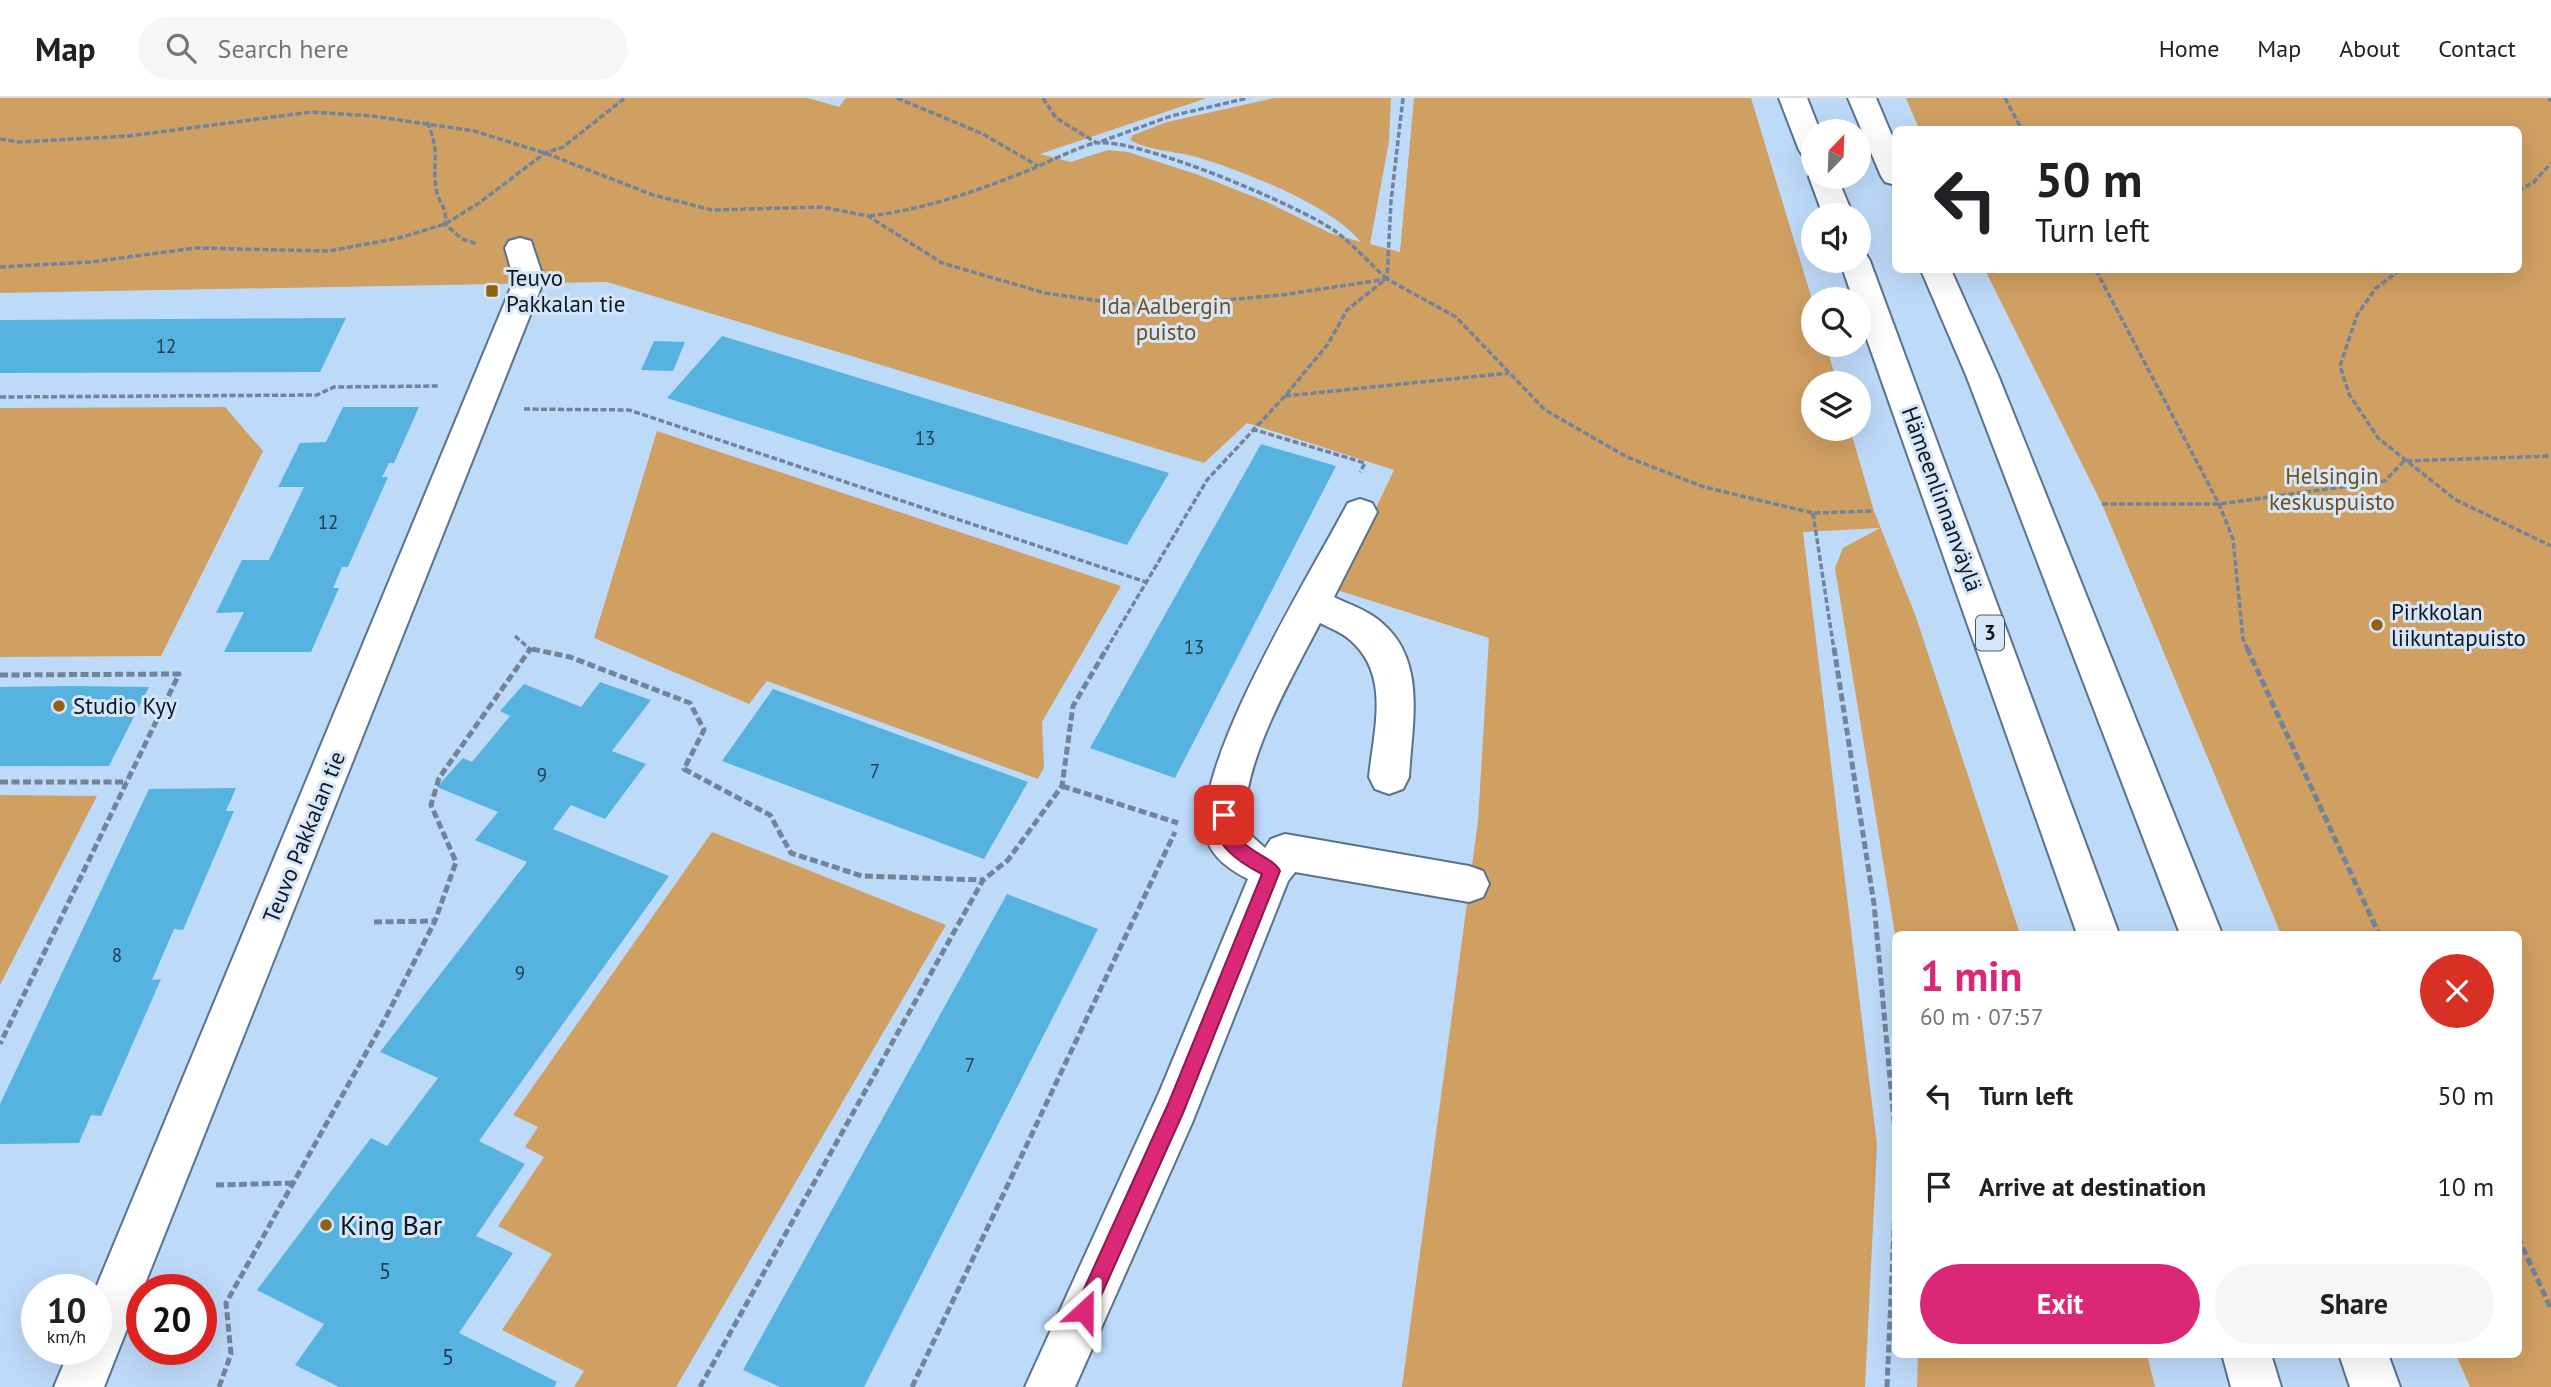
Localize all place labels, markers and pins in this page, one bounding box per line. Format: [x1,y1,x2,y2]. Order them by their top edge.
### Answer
place label: Teuvo Pakkalan tie [506,263,625,318]
marker: Teuvo Pakkalan tie [484,283,500,299]
place label: Pirkkolan liikuntapuisto [2391,597,2526,652]
marker: Pirkkolan liikuntapuisto [2369,617,2385,633]
place label: Studio Kyy [73,691,177,720]
marker: Studio Kyy [51,698,67,714]
pin [1194,785,1254,845]
place label: King Bar [340,1206,443,1243]
marker: King Bar [318,1217,334,1233]

